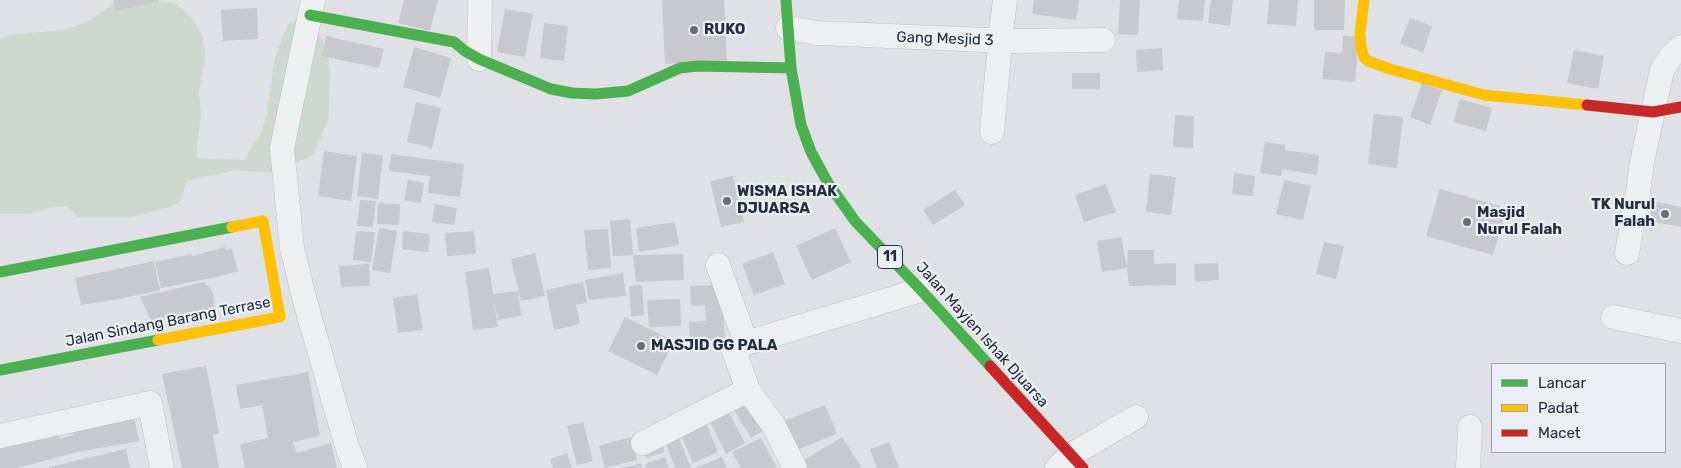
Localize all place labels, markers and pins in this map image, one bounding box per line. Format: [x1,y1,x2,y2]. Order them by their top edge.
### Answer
place label: RUKO [704,21,745,39]
marker: RUKO [688,24,700,36]
place label: WISMA ISHAK DJUARSA [737,183,837,218]
marker: WISMA ISHAK DJUARSA [721,195,733,207]
place label: TK Nurul Falah [1591,196,1655,231]
place label: Masjid Nurul Falah [1477,204,1562,239]
marker: TK Nurul Falah [1659,208,1671,220]
marker: Masjid Nurul Falah [1461,216,1473,228]
place label: MASJID GG PALA [651,337,777,355]
marker: MASJID GG PALA [635,340,647,352]

